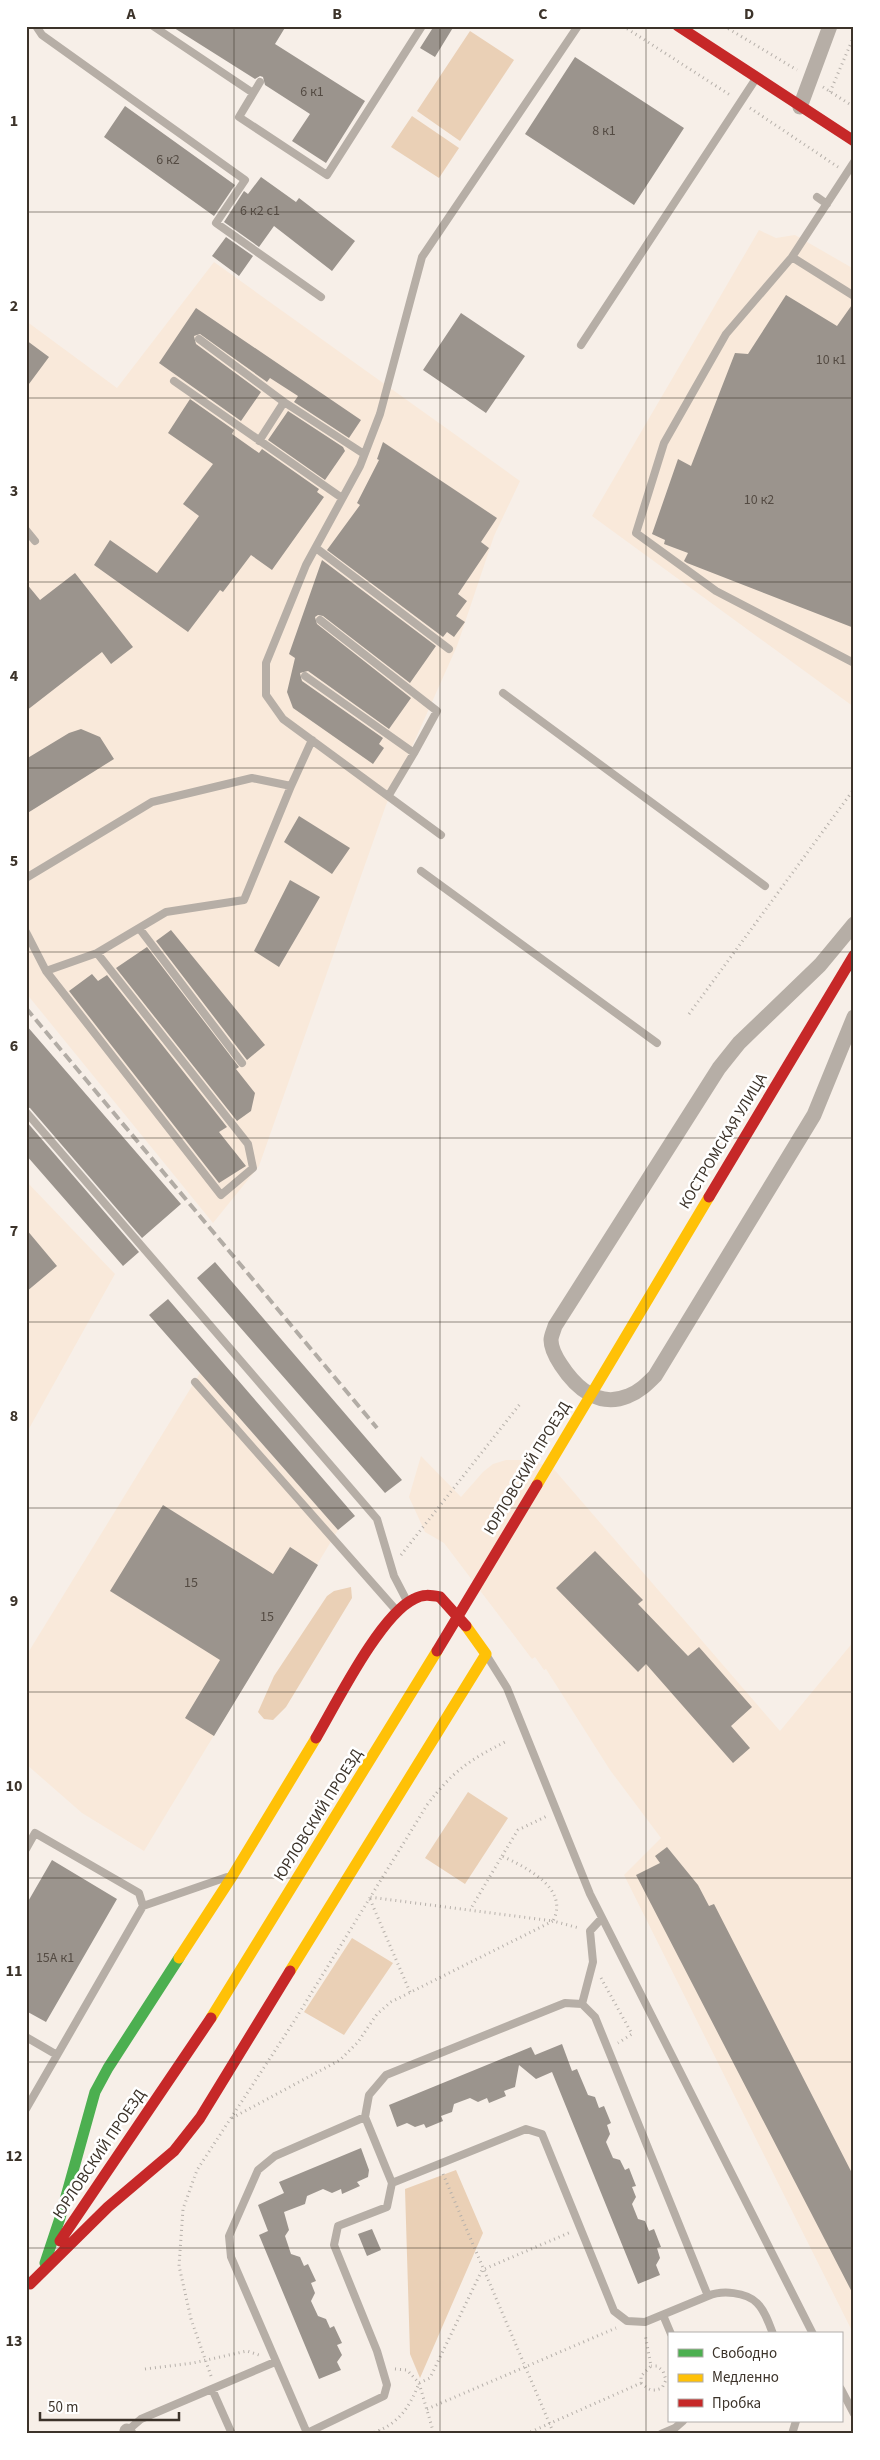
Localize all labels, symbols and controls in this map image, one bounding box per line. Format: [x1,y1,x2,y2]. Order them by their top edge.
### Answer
text: A [125,3,136,25]
text: B [332,3,342,25]
text: C [538,3,548,25]
text: D [744,3,754,25]
house number: 6 к1 [300,82,324,102]
text: 1 [10,110,18,132]
house number: 8 к1 [592,121,616,141]
house number: 6 к2 [156,150,180,170]
house number: 6 к2 с1 [240,201,280,221]
text: 2 [10,295,18,317]
house number: 10 к1 [816,350,846,370]
text: 3 [10,480,18,502]
house number: 10 к2 [744,490,774,510]
text: 4 [10,665,19,687]
text: 5 [10,850,18,872]
text: 6 [10,1035,18,1057]
street label: КОСТРОМСКАЯ УЛИЦА [674,1069,772,1213]
text: 7 [10,1220,18,1242]
street label: ЮРЛОВСКИЙ ПРОЕЗД [478,1397,576,1539]
text: 8 [10,1405,18,1427]
house number: 15 [184,1573,198,1593]
text: 9 [10,1590,18,1612]
house number: 15 [260,1607,274,1627]
street label: ЮРЛОВСКИЙ ПРОЕЗД [268,1745,368,1885]
text: 10 [6,1775,22,1797]
house number: 15А к1 [36,1948,74,1968]
text: 11 [6,1960,22,1982]
street label: ЮРЛОВСКИЙ ПРОЕЗД [47,2085,151,2223]
text: 12 [6,2145,22,2167]
text: 13 [6,2330,22,2352]
legend [668,2332,842,2422]
text: Свободно [712,2343,777,2364]
text: Медленно [712,2367,779,2388]
scale bar [40,2390,179,2422]
text: Пробка [712,2393,761,2414]
text: 50 m [48,2397,78,2418]

